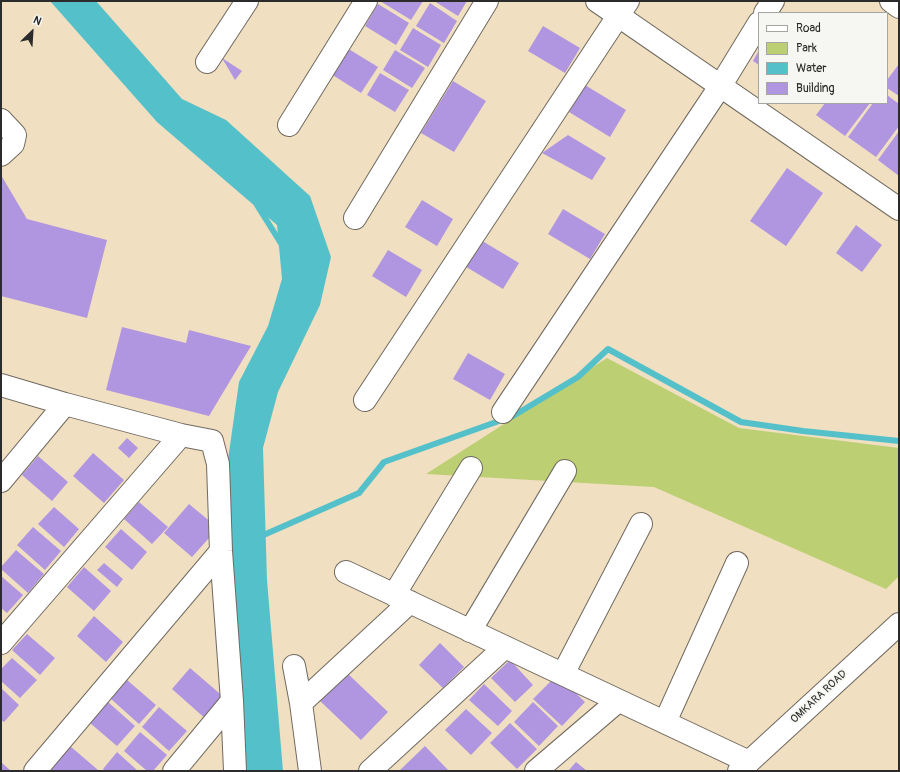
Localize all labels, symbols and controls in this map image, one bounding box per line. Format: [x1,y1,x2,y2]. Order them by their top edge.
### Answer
north arrow [12,12,52,52]
legend [758,12,888,104]
text: N [31,13,43,28]
text: Road [796,21,821,36]
text: Park [796,41,817,56]
text: Water [796,61,827,76]
text: Building [796,81,835,96]
street label: OMKARA ROAD [788,668,850,726]

